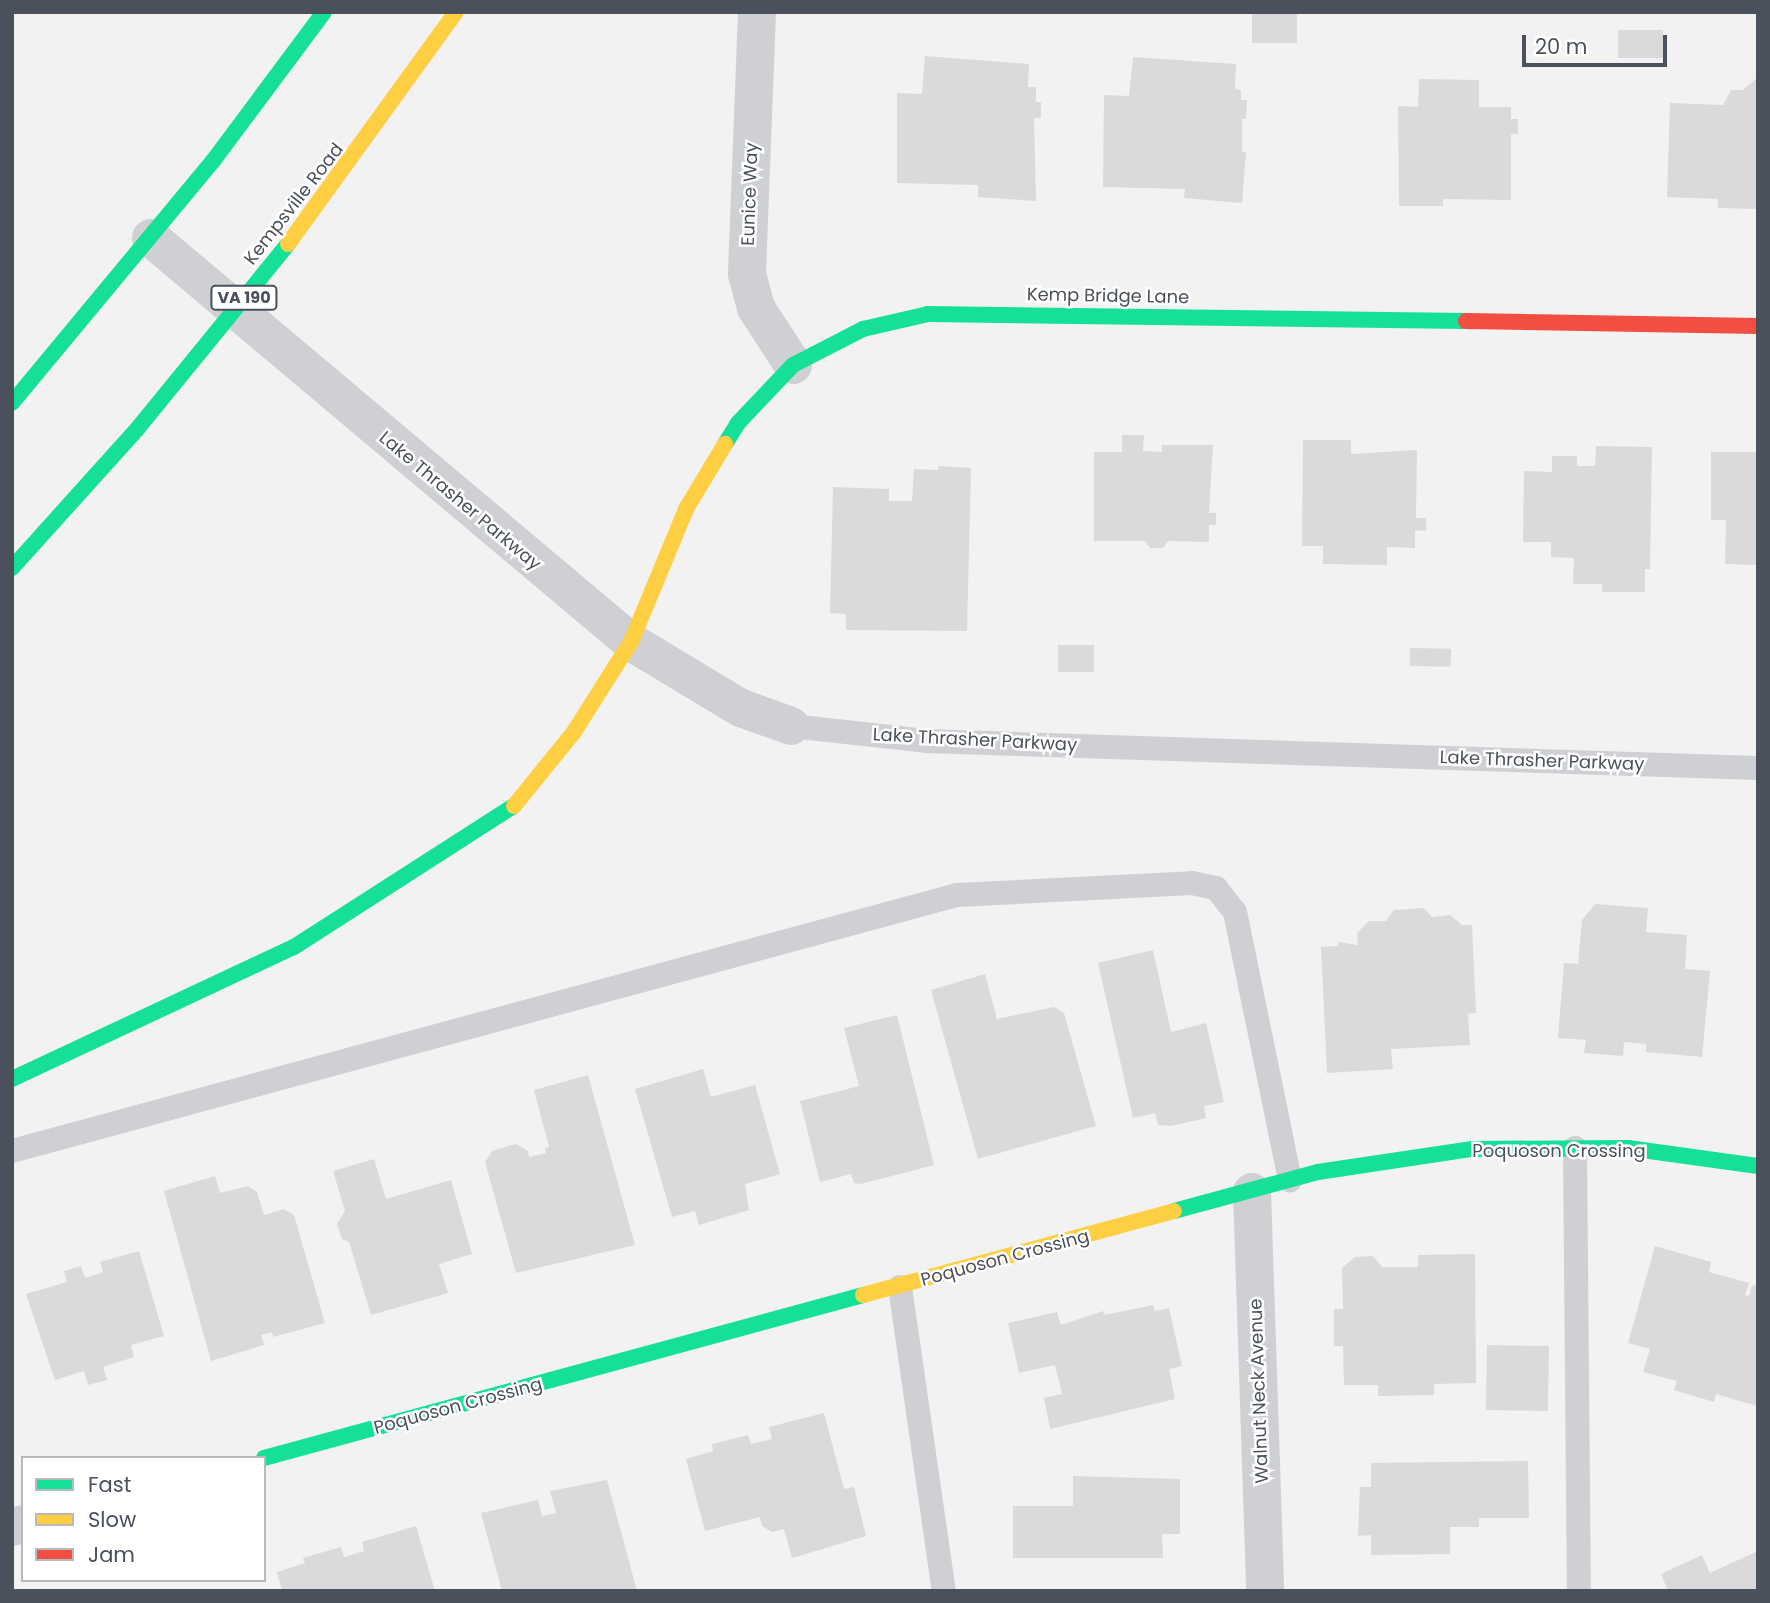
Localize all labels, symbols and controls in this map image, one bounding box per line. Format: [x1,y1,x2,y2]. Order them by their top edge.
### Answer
scale bar [1525,21,1670,65]
text: 20 m [1535,32,1588,61]
street label: Kempsville Road [240,139,348,269]
street label: Eunice Way [737,142,763,246]
street label: Kemp Bridge Lane [1027,284,1189,308]
road number: VA 190 [209,286,279,310]
street label: Lake Thrasher Parkway [375,427,545,575]
street label: Lake Thrasher Parkway [872,724,1078,756]
street label: Lake Thrasher Parkway [1439,747,1645,775]
street label: Poquoson Crossing [1472,1140,1646,1162]
street label: Poquoson Crossing [918,1225,1092,1291]
street label: Walnut Neck Avenue [1245,1298,1273,1484]
street label: Poquoson Crossing [371,1373,545,1439]
legend [21,1456,266,1582]
text: Fast [88,1470,131,1499]
text: Slow [88,1505,136,1534]
text: Jam [88,1540,135,1569]

